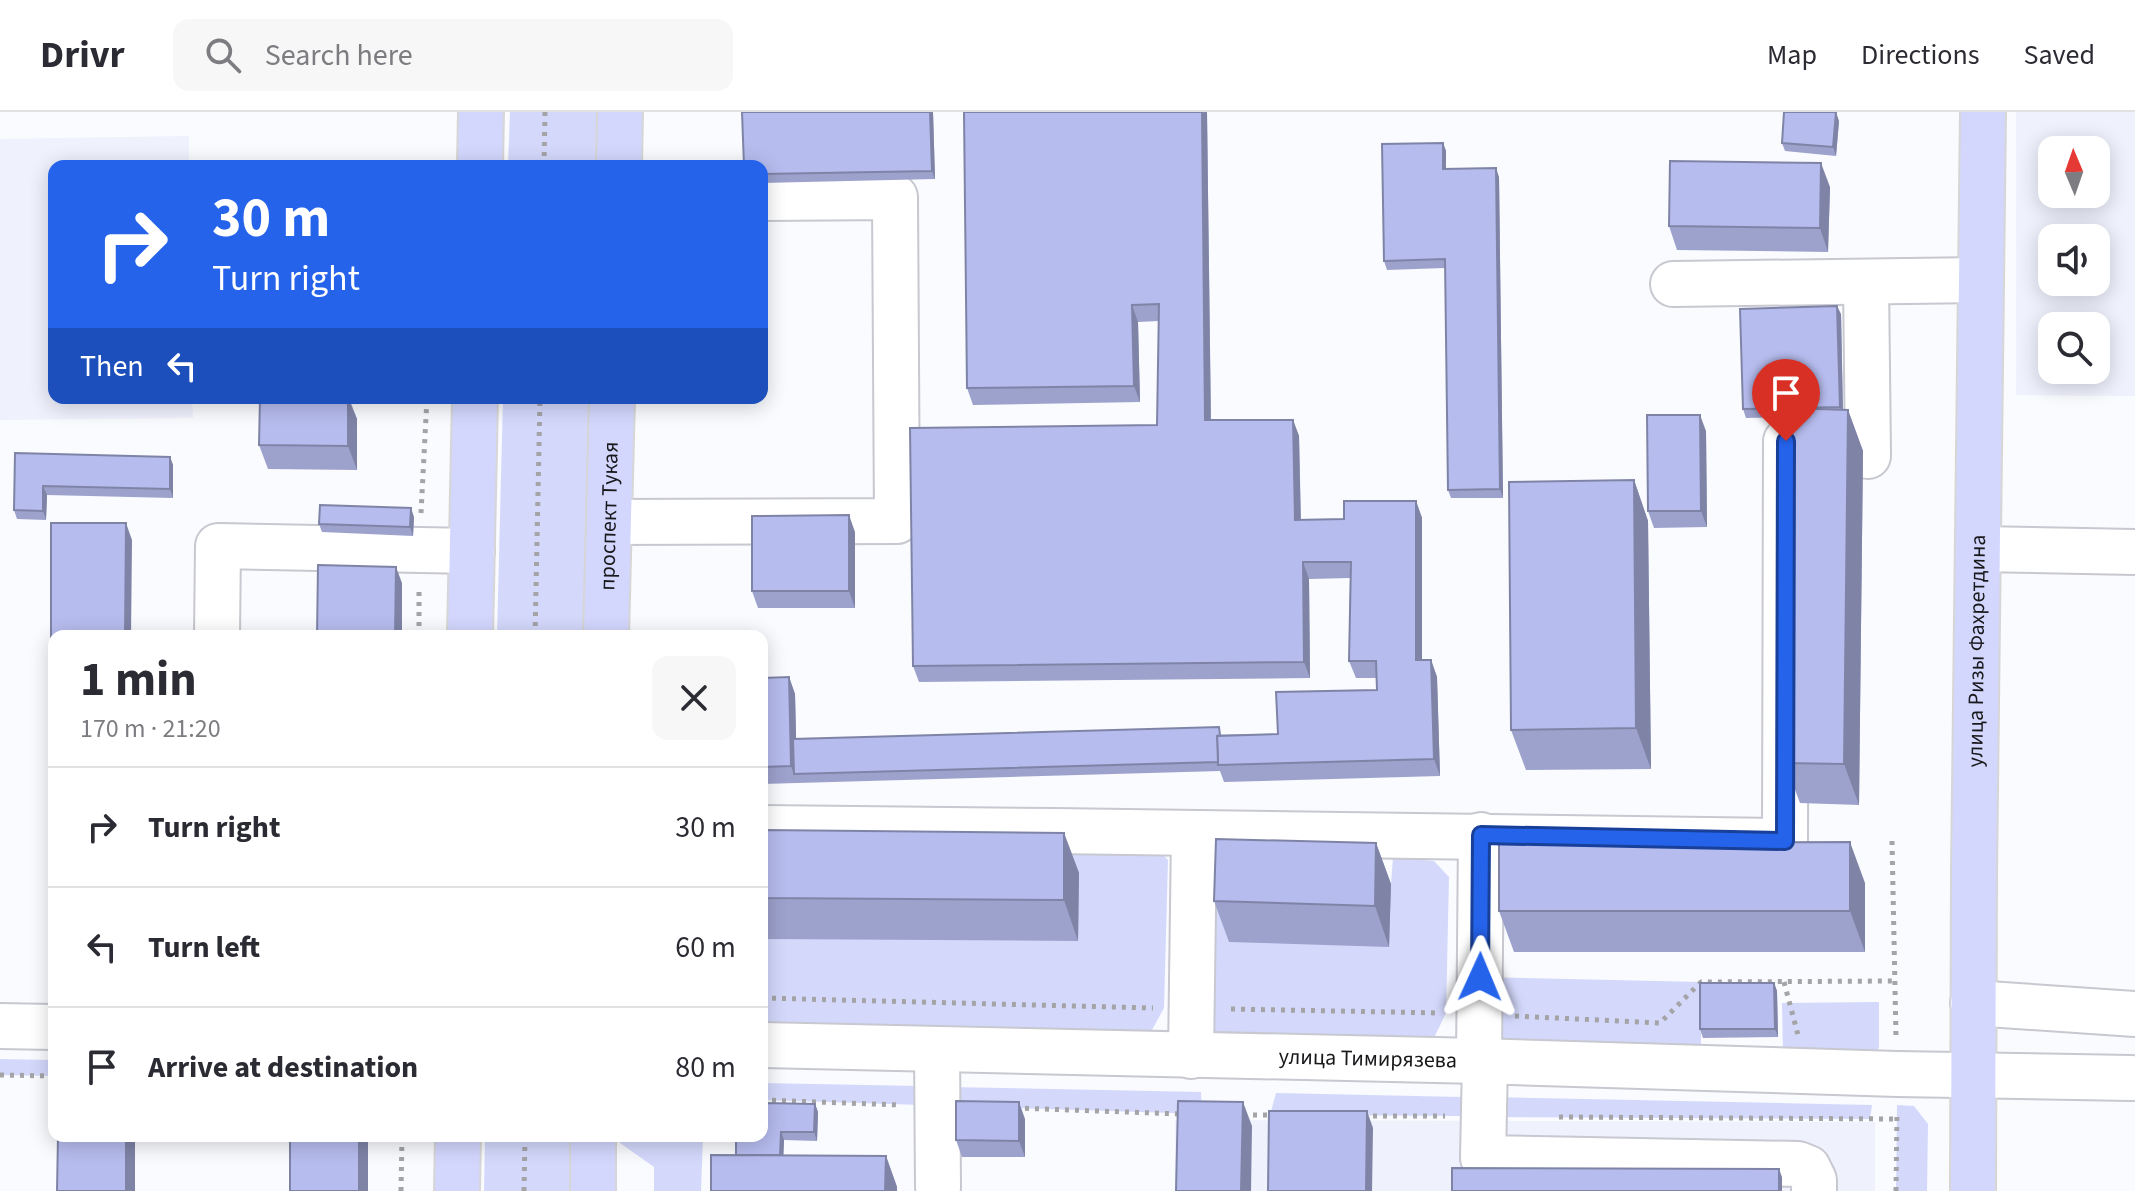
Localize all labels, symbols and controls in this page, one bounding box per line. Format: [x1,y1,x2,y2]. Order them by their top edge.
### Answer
search box [173,19,733,91]
text: Drivr [40,28,125,82]
icon: search [201,33,245,77]
text: Search here [265,34,413,77]
text: Map [1767,35,1817,75]
text: Directions [1861,35,1980,75]
text: Saved [2024,35,2095,75]
north arrow [2038,136,2110,208]
map controls [2038,136,2110,384]
text: 30 m [212,179,330,258]
icon: right [80,192,184,296]
button: sound [2038,224,2110,296]
text: Turn right [212,253,360,304]
button: search [2038,312,2110,384]
icon: left [160,344,204,388]
text: Then [80,345,144,388]
pin [1752,359,1820,441]
icon: arrive [1764,371,1808,415]
street label: проспект Тукая [591,441,627,591]
street label: улица Ризы Фахретдина [1959,534,1994,768]
text: 1 min [80,646,197,714]
button: close [652,656,736,740]
text: 170 m · 21:20 [80,710,221,747]
icon: right [80,805,124,849]
text: Turn right [148,806,280,849]
text: 30 m [675,806,736,849]
icon: left [80,925,124,969]
text: Turn left [148,926,260,969]
text: 60 m [675,926,736,969]
position arrow [1438,935,1522,1019]
street label: улица Тимирязева [1278,1041,1457,1077]
icon: arrive [80,1045,124,1089]
text: Arrive at destination [148,1046,418,1089]
text: 80 m [675,1046,736,1089]

